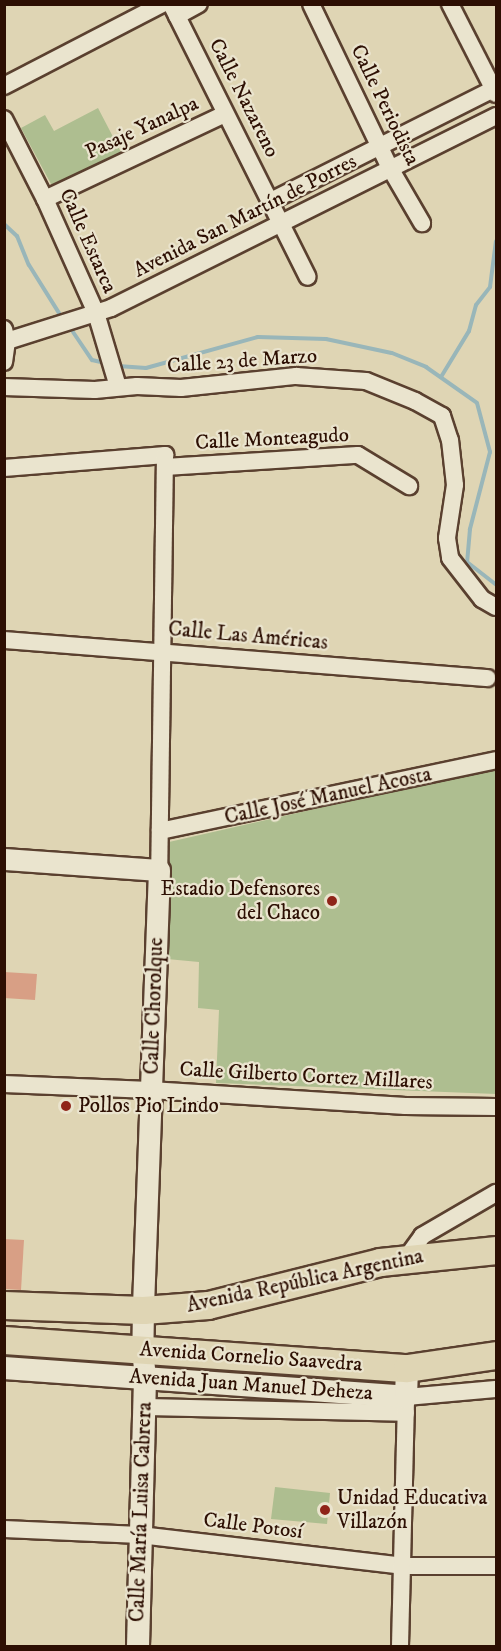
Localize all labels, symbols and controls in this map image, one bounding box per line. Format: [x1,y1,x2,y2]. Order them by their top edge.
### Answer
street label: Calle Nazareno [203,34,285,162]
street label: Calle Periodista [345,41,425,169]
street label: Pasaje Yanalpa [81,91,203,165]
street label: Avenida San Martín de Porres [129,149,361,283]
street label: Calle Estarca [54,185,122,297]
street label: Calle 23 de Marzo [166,343,318,379]
street label: Calle Monteagudo [194,422,350,456]
street label: Calle Las Américas [167,616,329,656]
street label: Calle José Manuel Acosta [222,762,434,830]
place label: Estadio Defensores del Chaco [161,876,320,926]
marker: Estadio Defensores del Chaco [325,894,339,908]
street label: Calle Chorolque [139,937,169,1075]
street label: Calle Gilberto Cortez Millares [179,1057,433,1095]
place label: Pollos Pio Lindo [78,1093,219,1119]
marker: Pollos Pio Lindo [59,1099,73,1113]
street label: Avenida República Argentina [184,1244,426,1318]
street label: Avenida Cornelio Saavedra [139,1337,363,1377]
street label: Avenida Juan Manuel Deheza [128,1364,374,1406]
street label: Calle María Luisa Cabrera [125,1401,157,1623]
place label: Unidad Educativa Villazón [337,1485,487,1535]
marker: Unidad Educativa Villazón [318,1503,332,1517]
street label: Calle Potosí [202,1507,304,1545]

